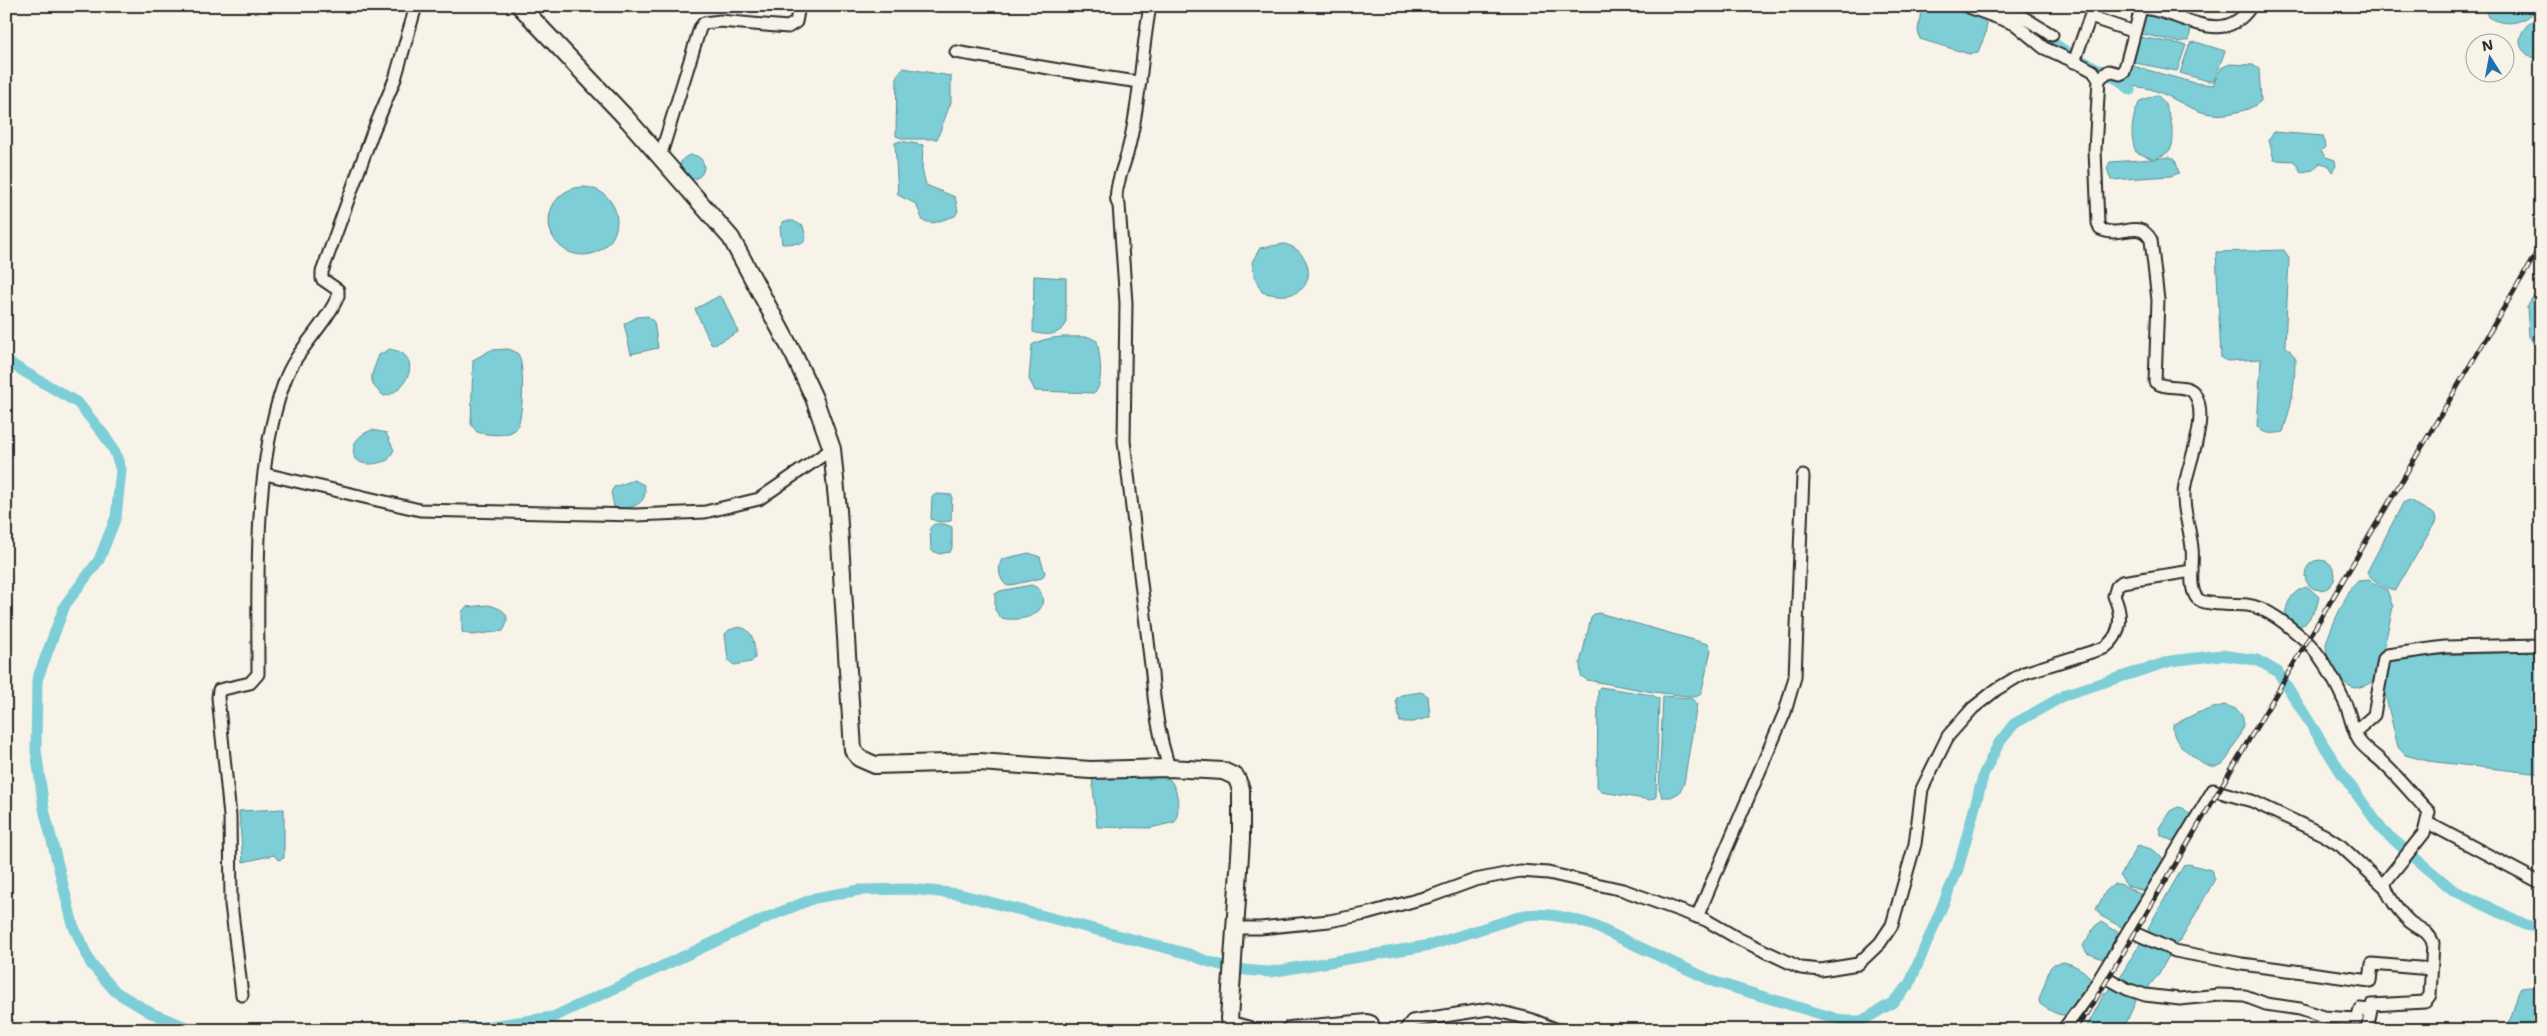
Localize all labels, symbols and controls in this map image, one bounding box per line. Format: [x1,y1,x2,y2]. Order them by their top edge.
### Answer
north arrow [2464,32,2514,82]
text: N [2480,35,2495,55]

